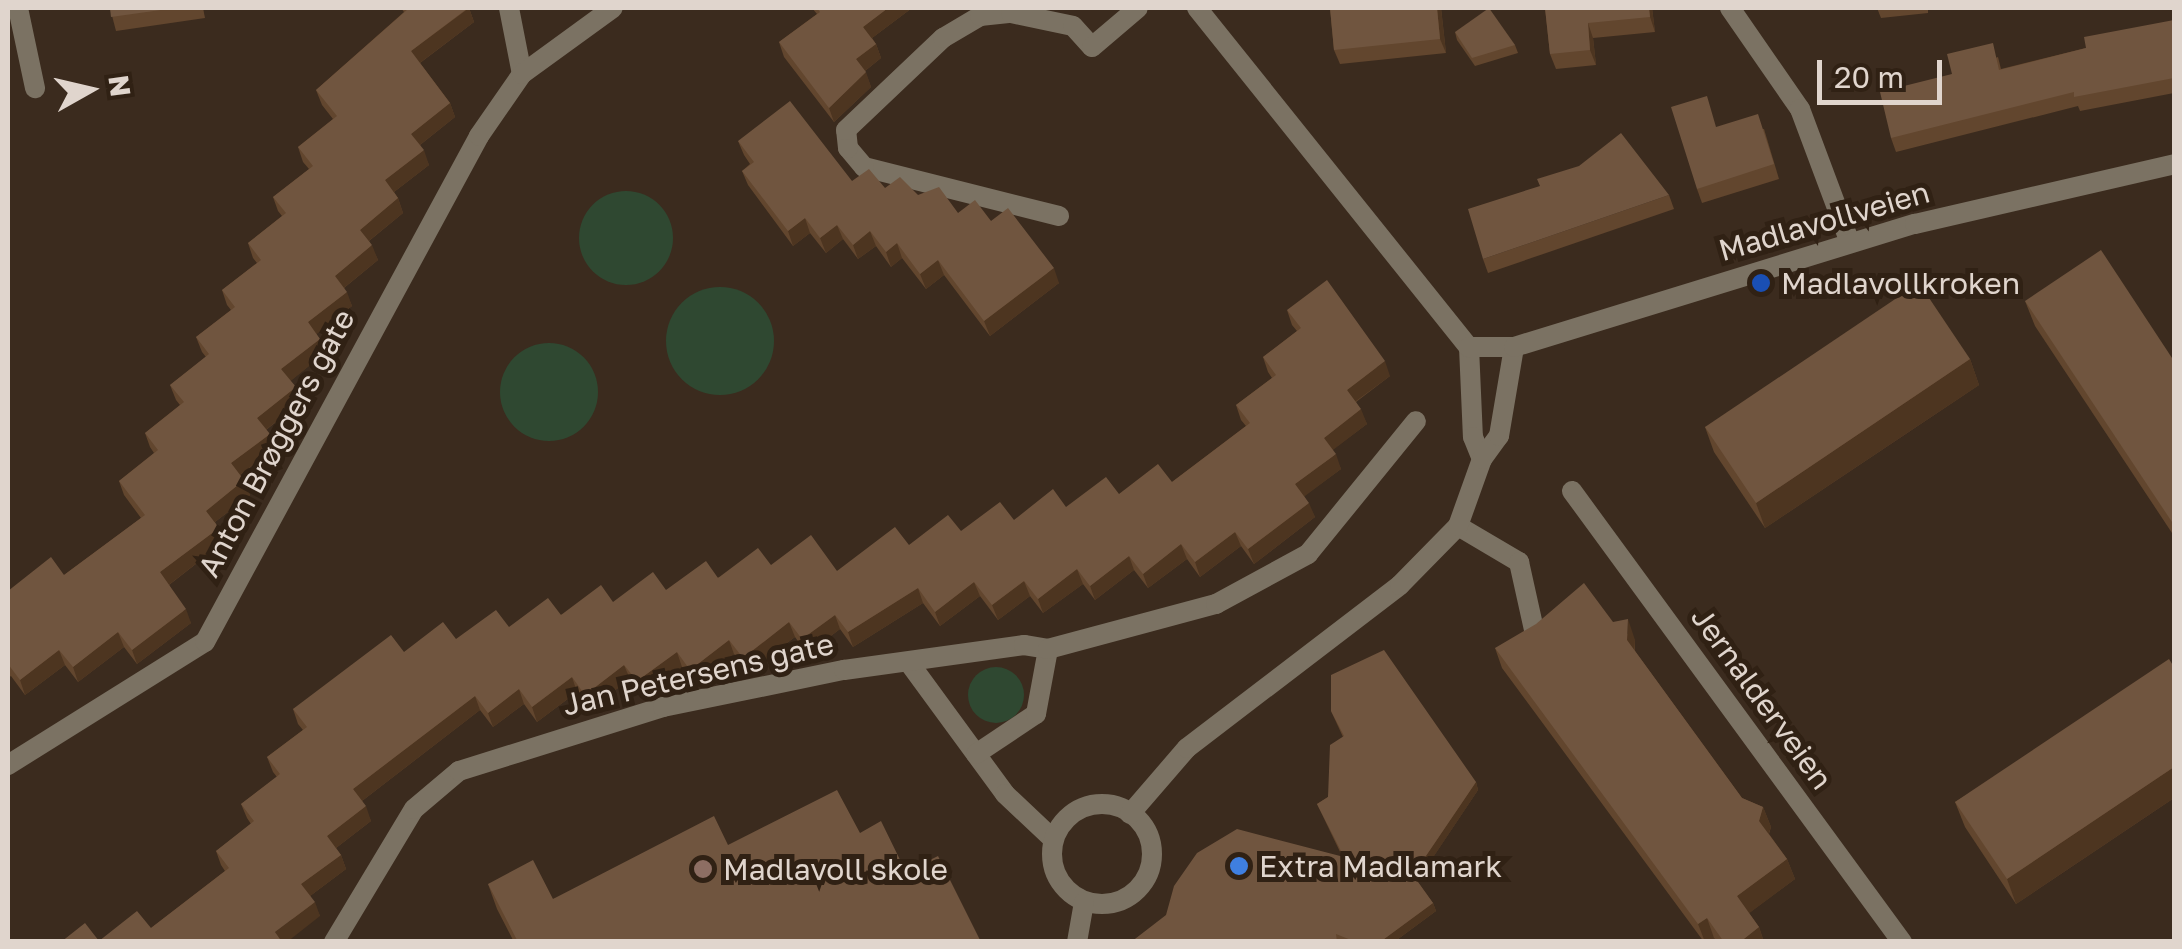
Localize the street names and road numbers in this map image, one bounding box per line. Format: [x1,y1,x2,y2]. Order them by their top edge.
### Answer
street label: Madlavollveien [1715,174,1933,268]
street label: Anton Brøggers gate [190,303,362,583]
street label: Jernalderveien [1684,600,1840,796]
street label: Jan Petersens gate [559,625,837,723]

